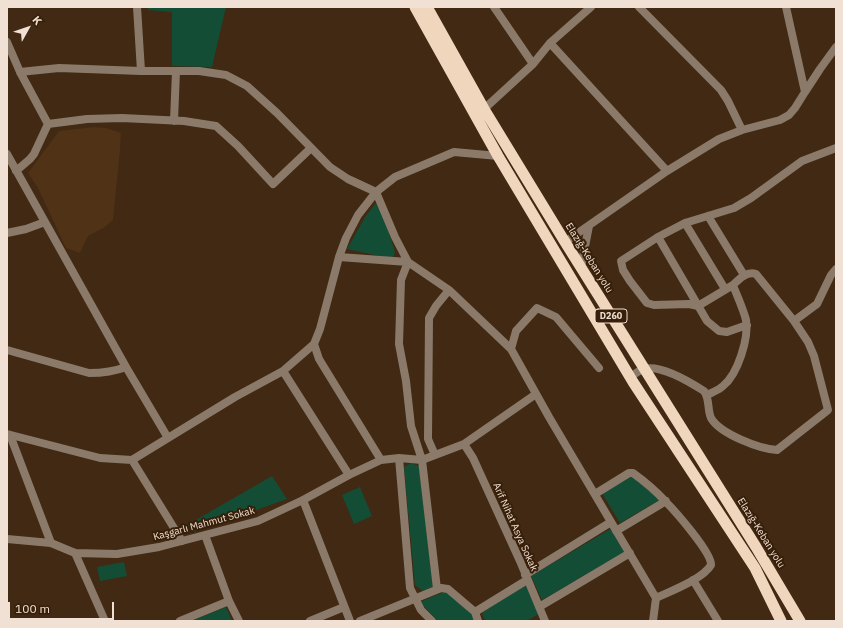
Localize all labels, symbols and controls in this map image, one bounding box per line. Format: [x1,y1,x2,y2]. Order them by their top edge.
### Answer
north arrow [8,8,48,48]
text: K [29,13,45,28]
street label: Elazığ-Keban yolu [563,221,615,295]
road number: D260 [595,309,627,323]
street label: Arif Nihat Asya Sokak [490,481,540,573]
street label: Elazığ-Keban yolu [735,496,787,570]
street label: Kaşgarlı Mahmut Sokak [152,505,256,543]
scale bar [10,594,116,620]
text: 100 m [15,601,50,616]

